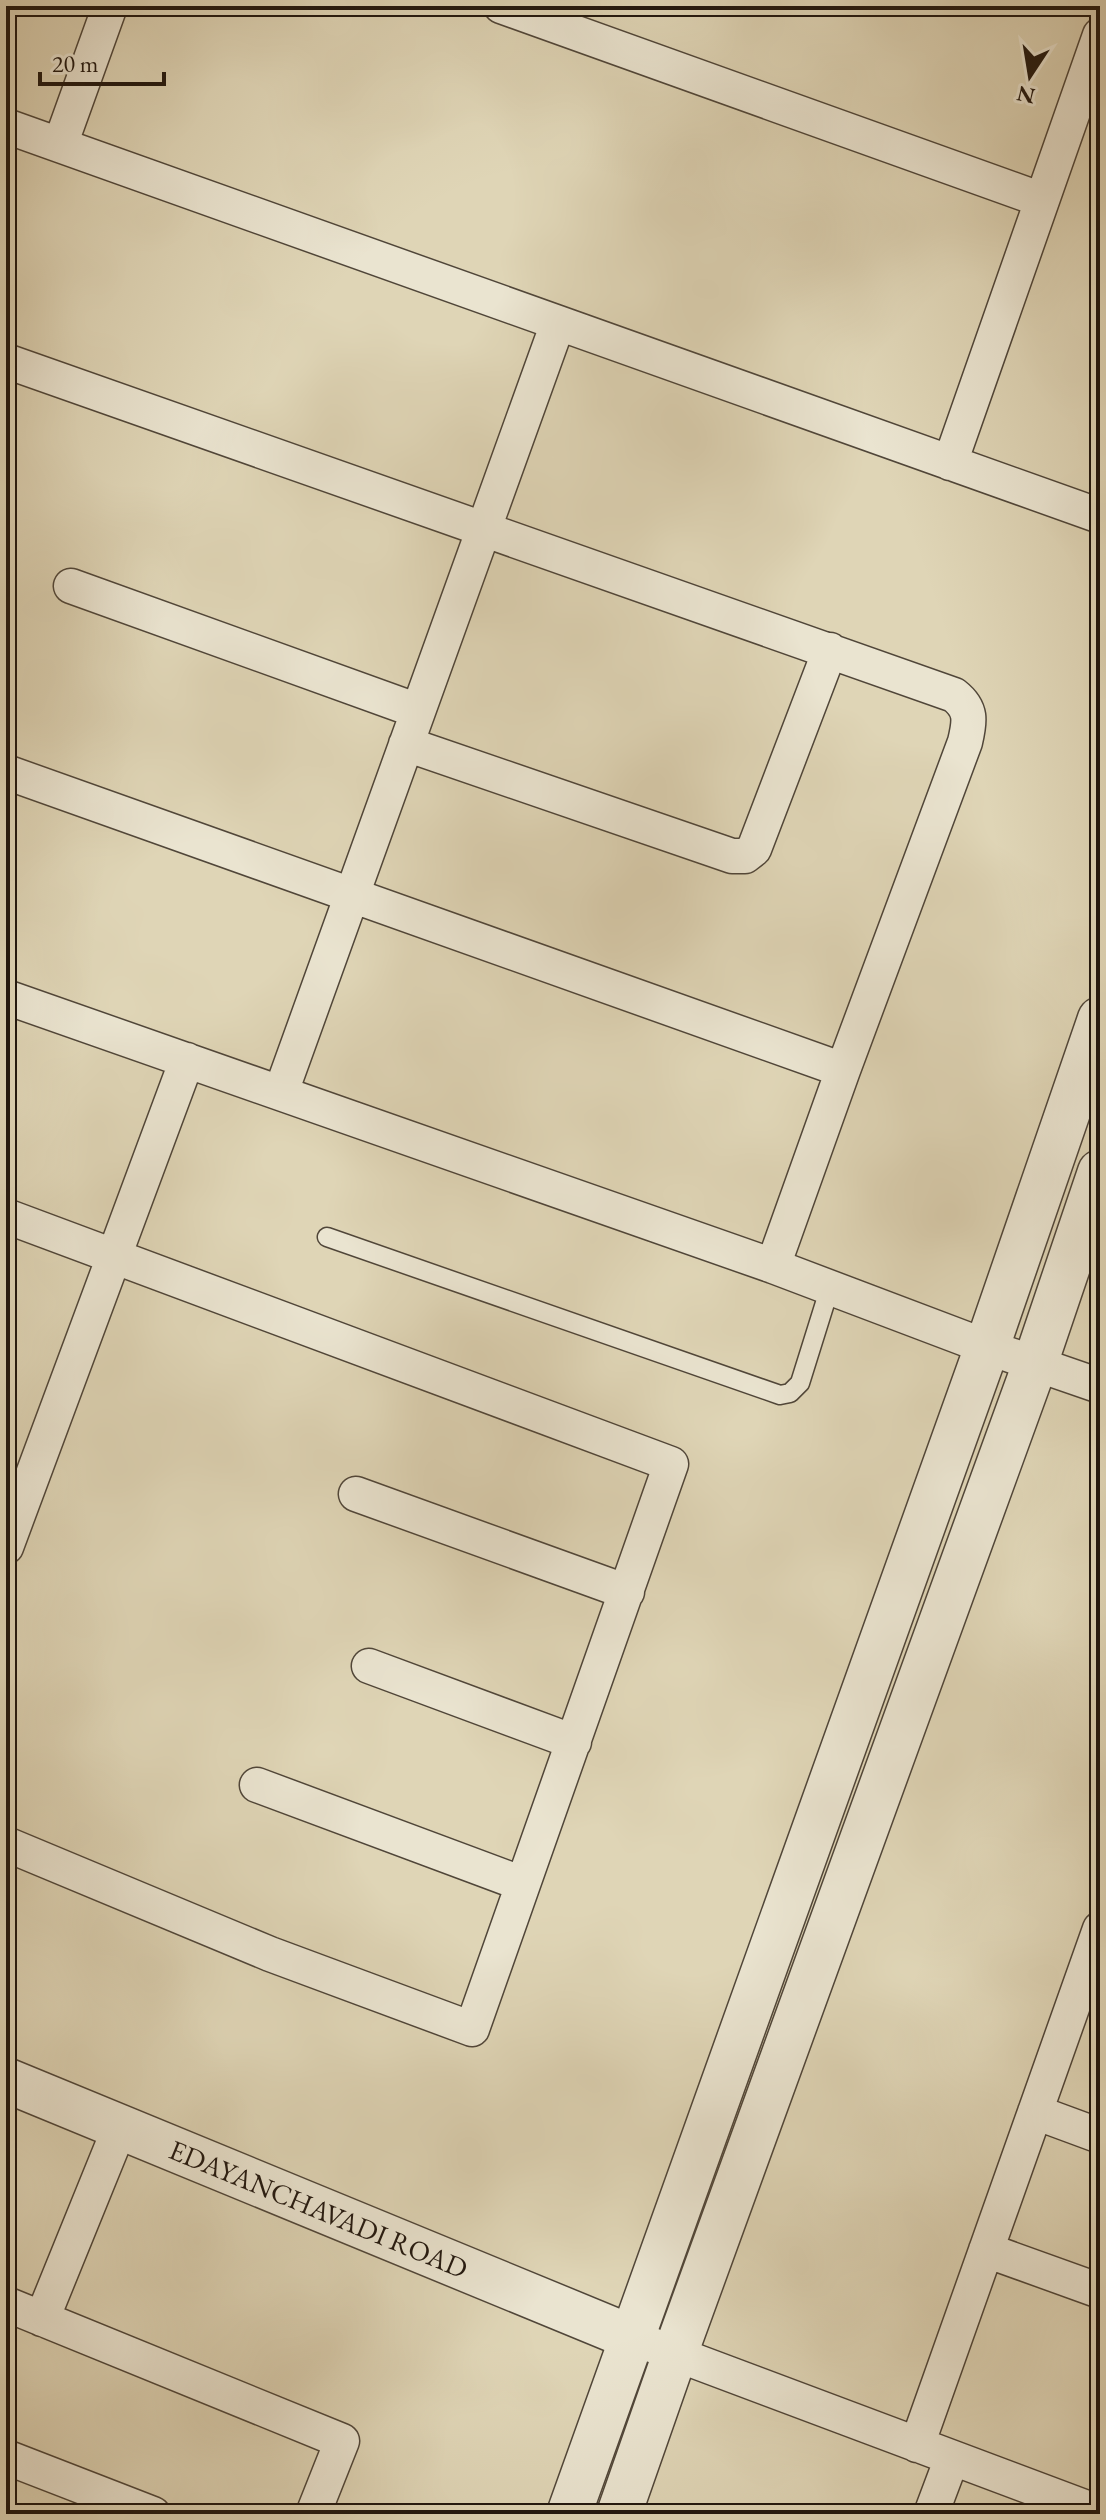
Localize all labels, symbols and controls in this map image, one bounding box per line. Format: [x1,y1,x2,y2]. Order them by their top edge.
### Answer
scale bar [40,36,164,86]
north arrow [990,36,1070,116]
text: 20 m [52,48,99,79]
text: N [1014,79,1038,111]
street label: EDAYANCHAVADI ROAD [164,2131,473,2286]

